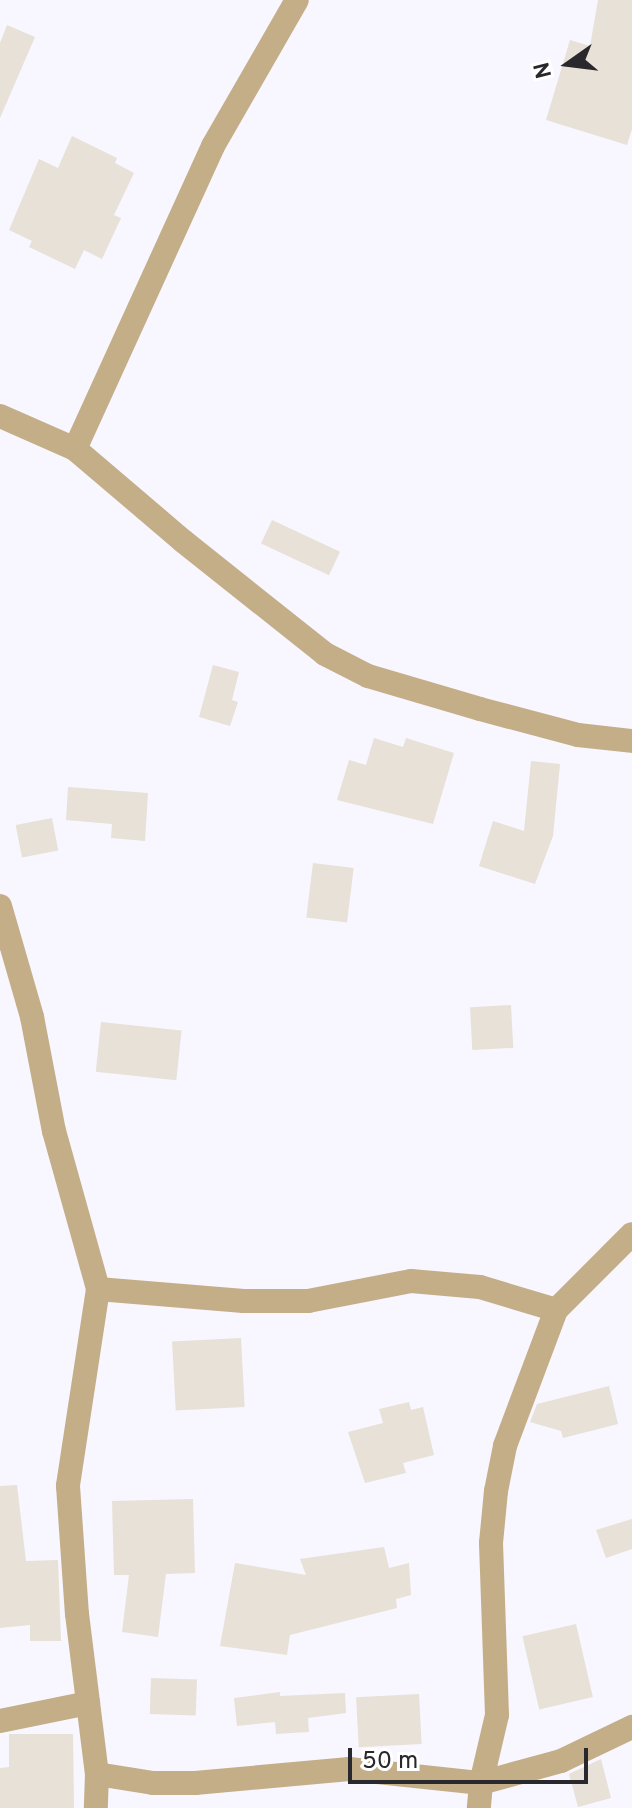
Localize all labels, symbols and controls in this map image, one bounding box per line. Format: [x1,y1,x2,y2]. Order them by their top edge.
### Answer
north arrow [528,24,608,104]
text: N [529,59,559,81]
scale bar [352,1732,592,1782]
text: 50 m [362,1747,418,1777]

